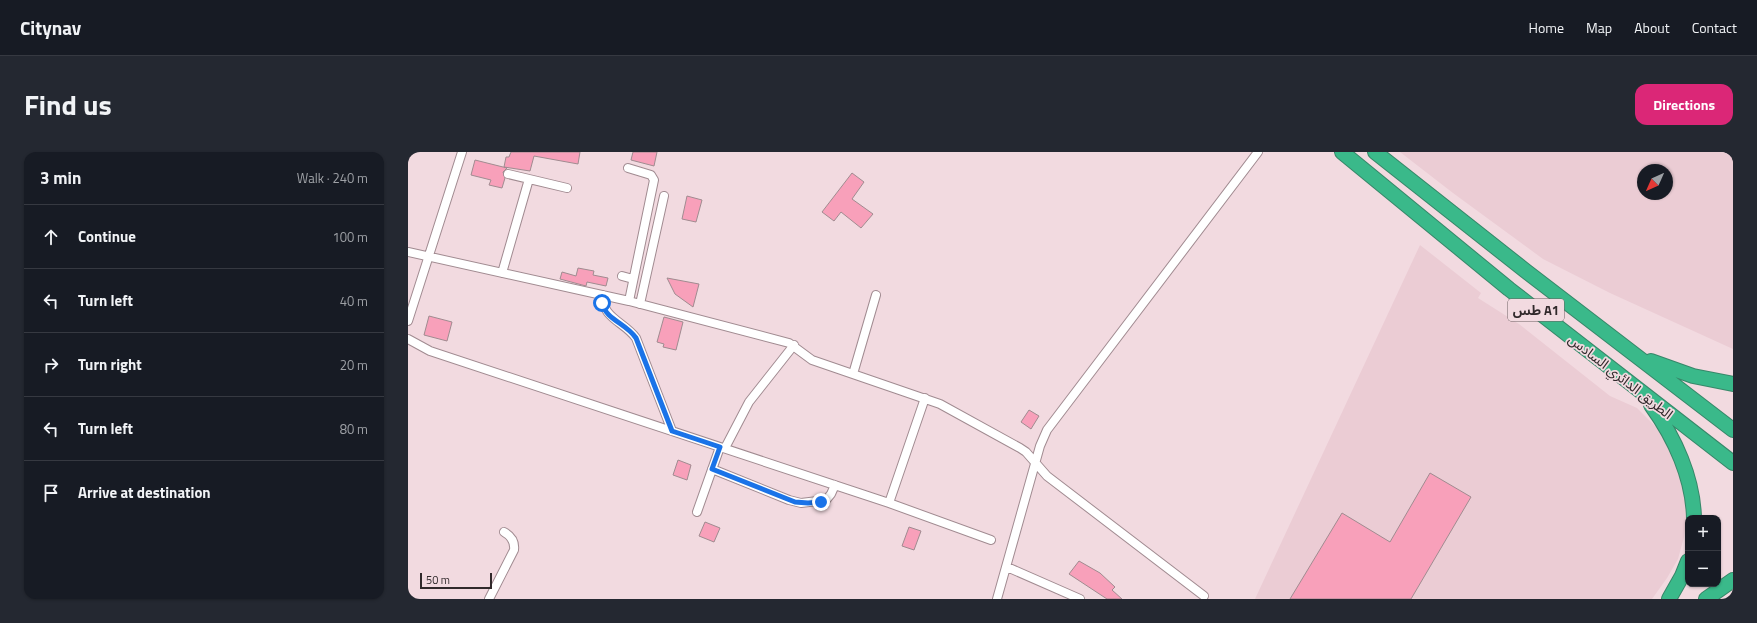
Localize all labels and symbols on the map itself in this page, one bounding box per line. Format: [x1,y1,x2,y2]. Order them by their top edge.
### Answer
north arrow [1637,164,1673,200]
route start [593,294,611,312]
road number: طس A1 [1508,299,1564,321]
street label: الطريق الدائري السادس [1563,328,1678,425]
route end [812,493,830,511]
scale bar [420,571,492,590]

